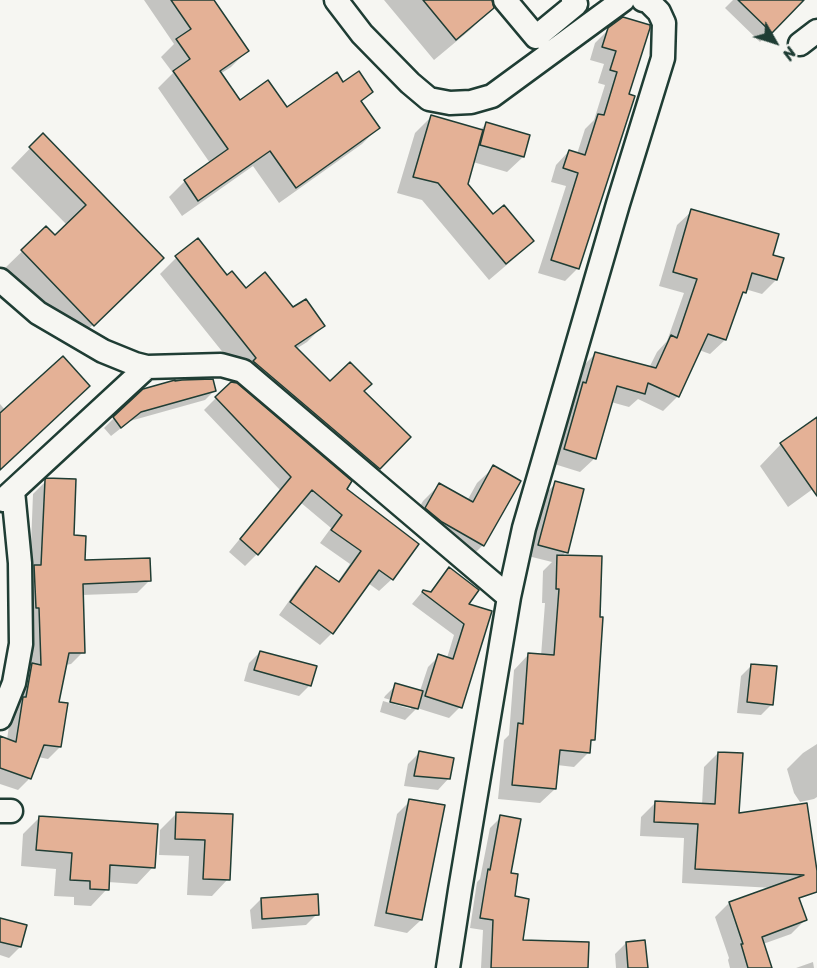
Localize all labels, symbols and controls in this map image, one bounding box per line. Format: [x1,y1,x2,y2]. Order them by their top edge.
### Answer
north arrow [745,12,805,72]
text: N [775,40,804,67]

